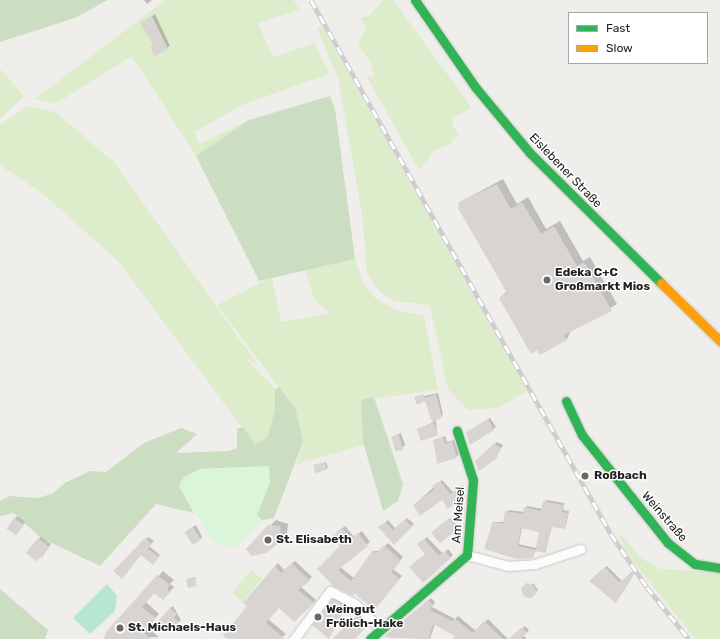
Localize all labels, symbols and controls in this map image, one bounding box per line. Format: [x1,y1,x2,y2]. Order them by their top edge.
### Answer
legend [568,12,708,64]
text: Fast [606,21,630,35]
text: Slow [606,41,633,55]
street label: Eislebener Straße [526,131,604,211]
place label: Edeka C+C Großmarkt Mios [555,266,650,294]
marker: Edeka C+C Großmarkt Mios [542,275,552,285]
place label: Roßbach [594,469,647,483]
marker: Roßbach [579,470,591,482]
street label: Am Meisel [450,486,468,544]
street label: Weinstraße [638,489,690,545]
place label: St. Elisabeth [276,533,352,547]
marker: St. Elisabeth [263,535,273,545]
place label: Weingut Frölich-Hake [326,603,403,631]
marker: Weingut Frölich-Hake [313,612,323,622]
place label: St. Michaels-Haus [128,621,236,635]
marker: St. Michaels-Haus [115,623,125,633]

